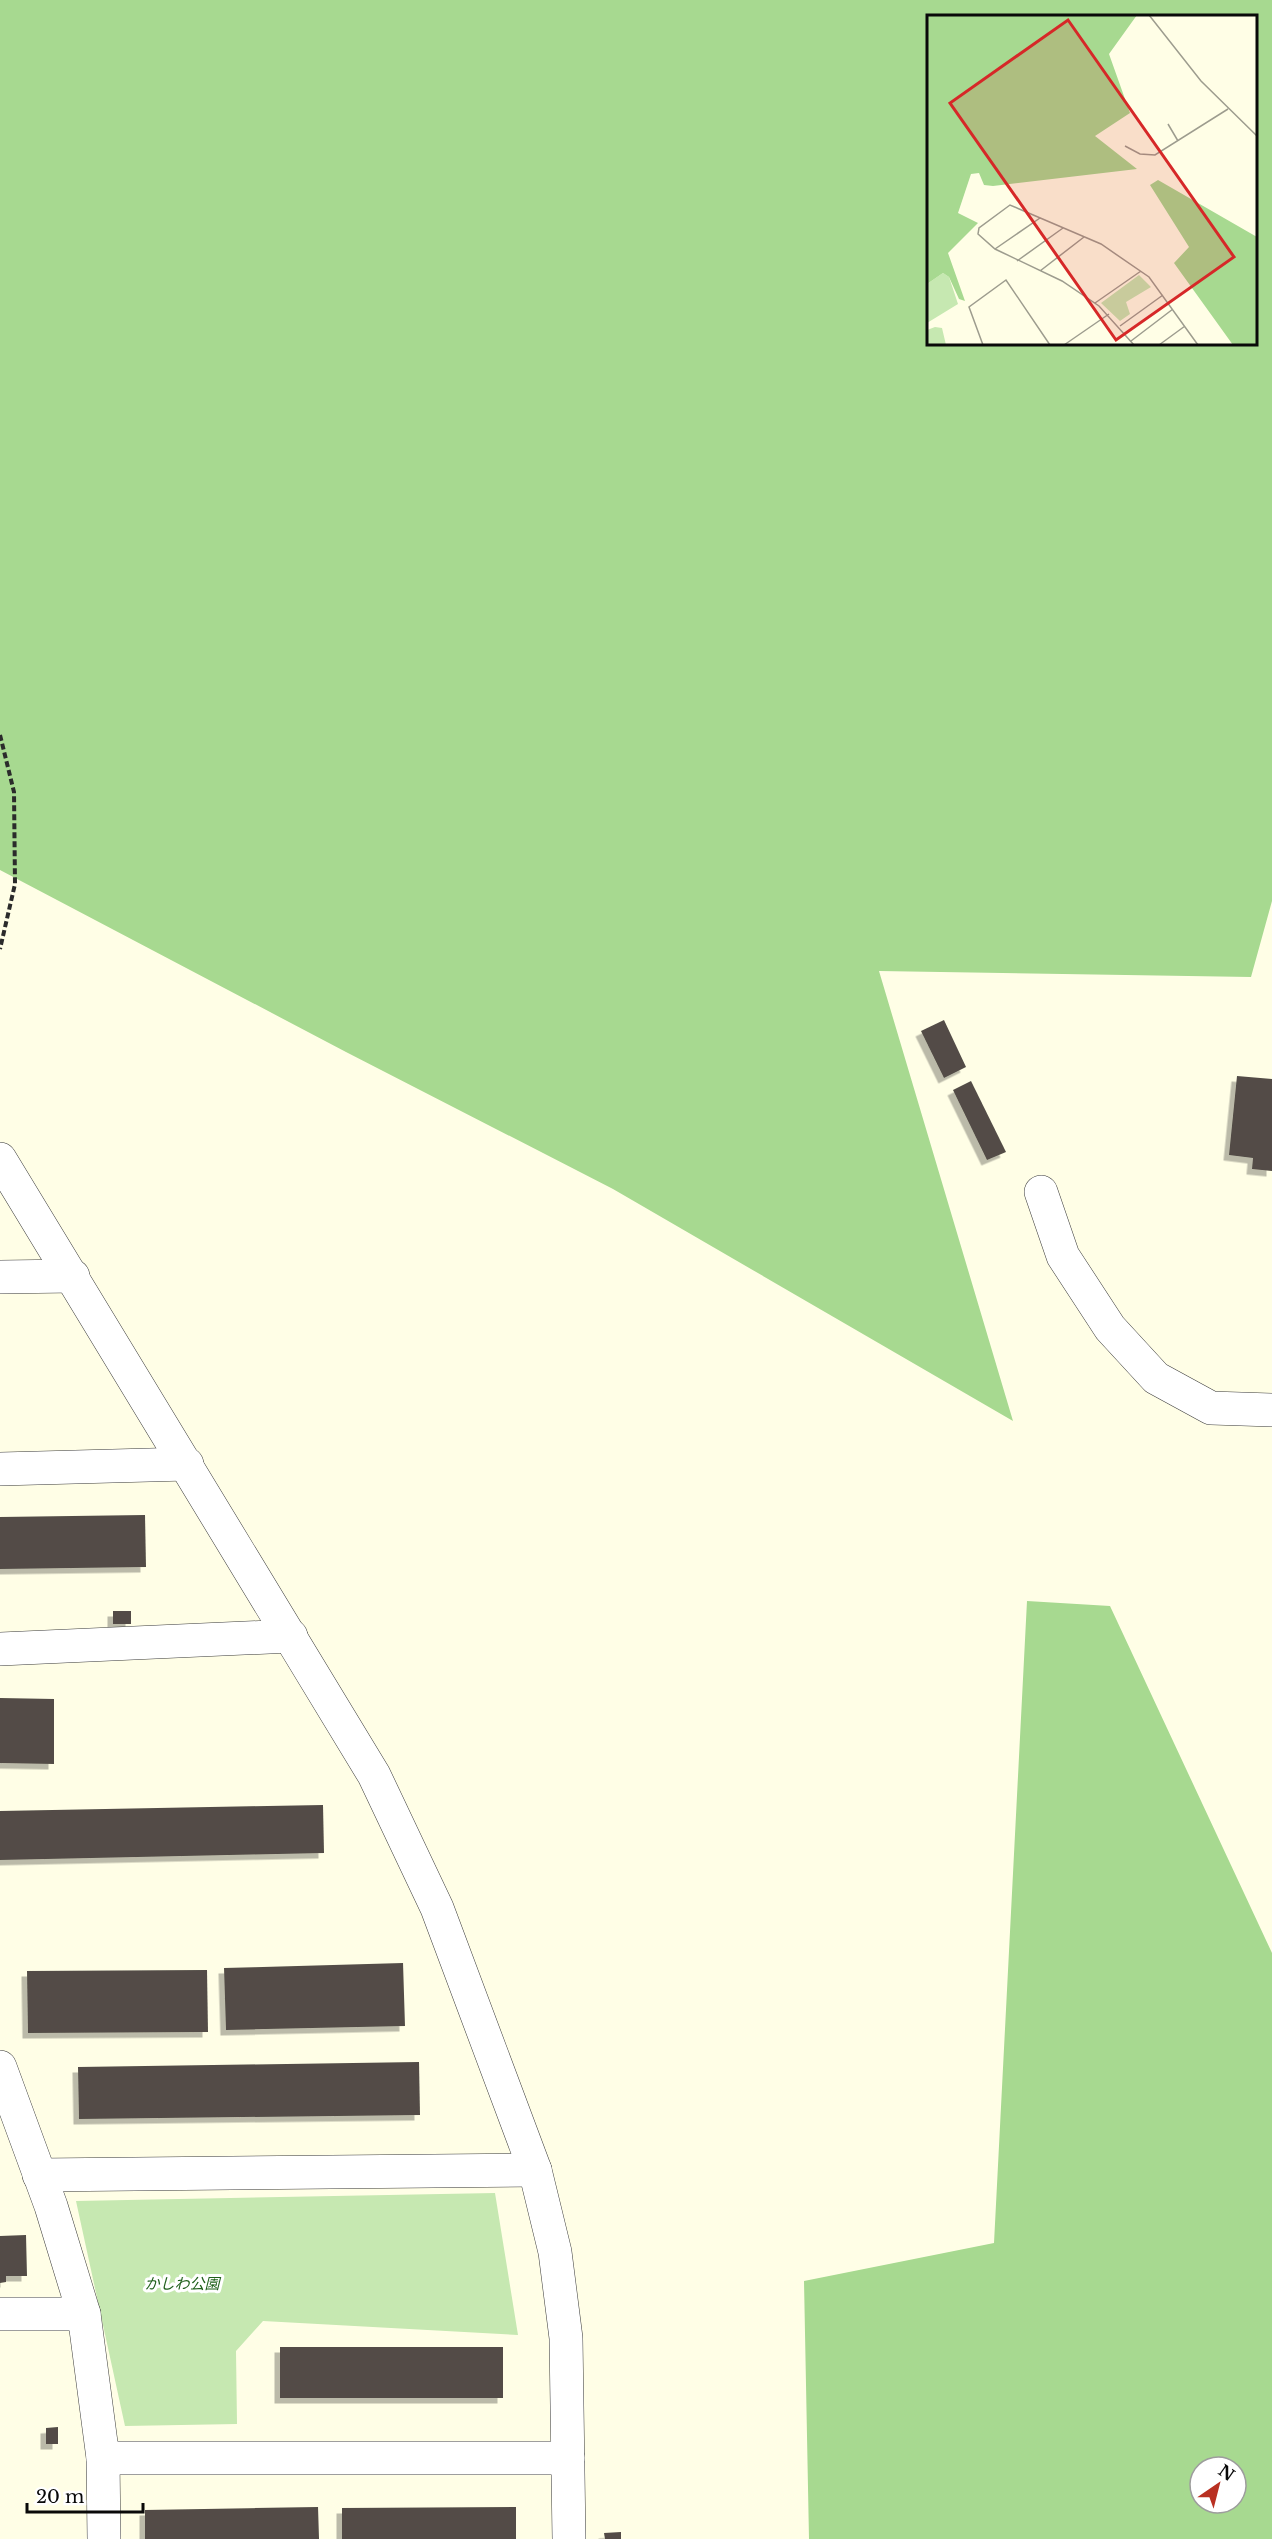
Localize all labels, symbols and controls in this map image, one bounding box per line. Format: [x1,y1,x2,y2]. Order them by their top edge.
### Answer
inset map [927,15,1257,345]
park label: かしわ公園 [144,2274,221,2293]
north arrow [1188,2455,1248,2515]
text: N [1215,2460,1239,2485]
scale bar [27,2476,142,2514]
text: 20 m [36,2486,84,2508]

